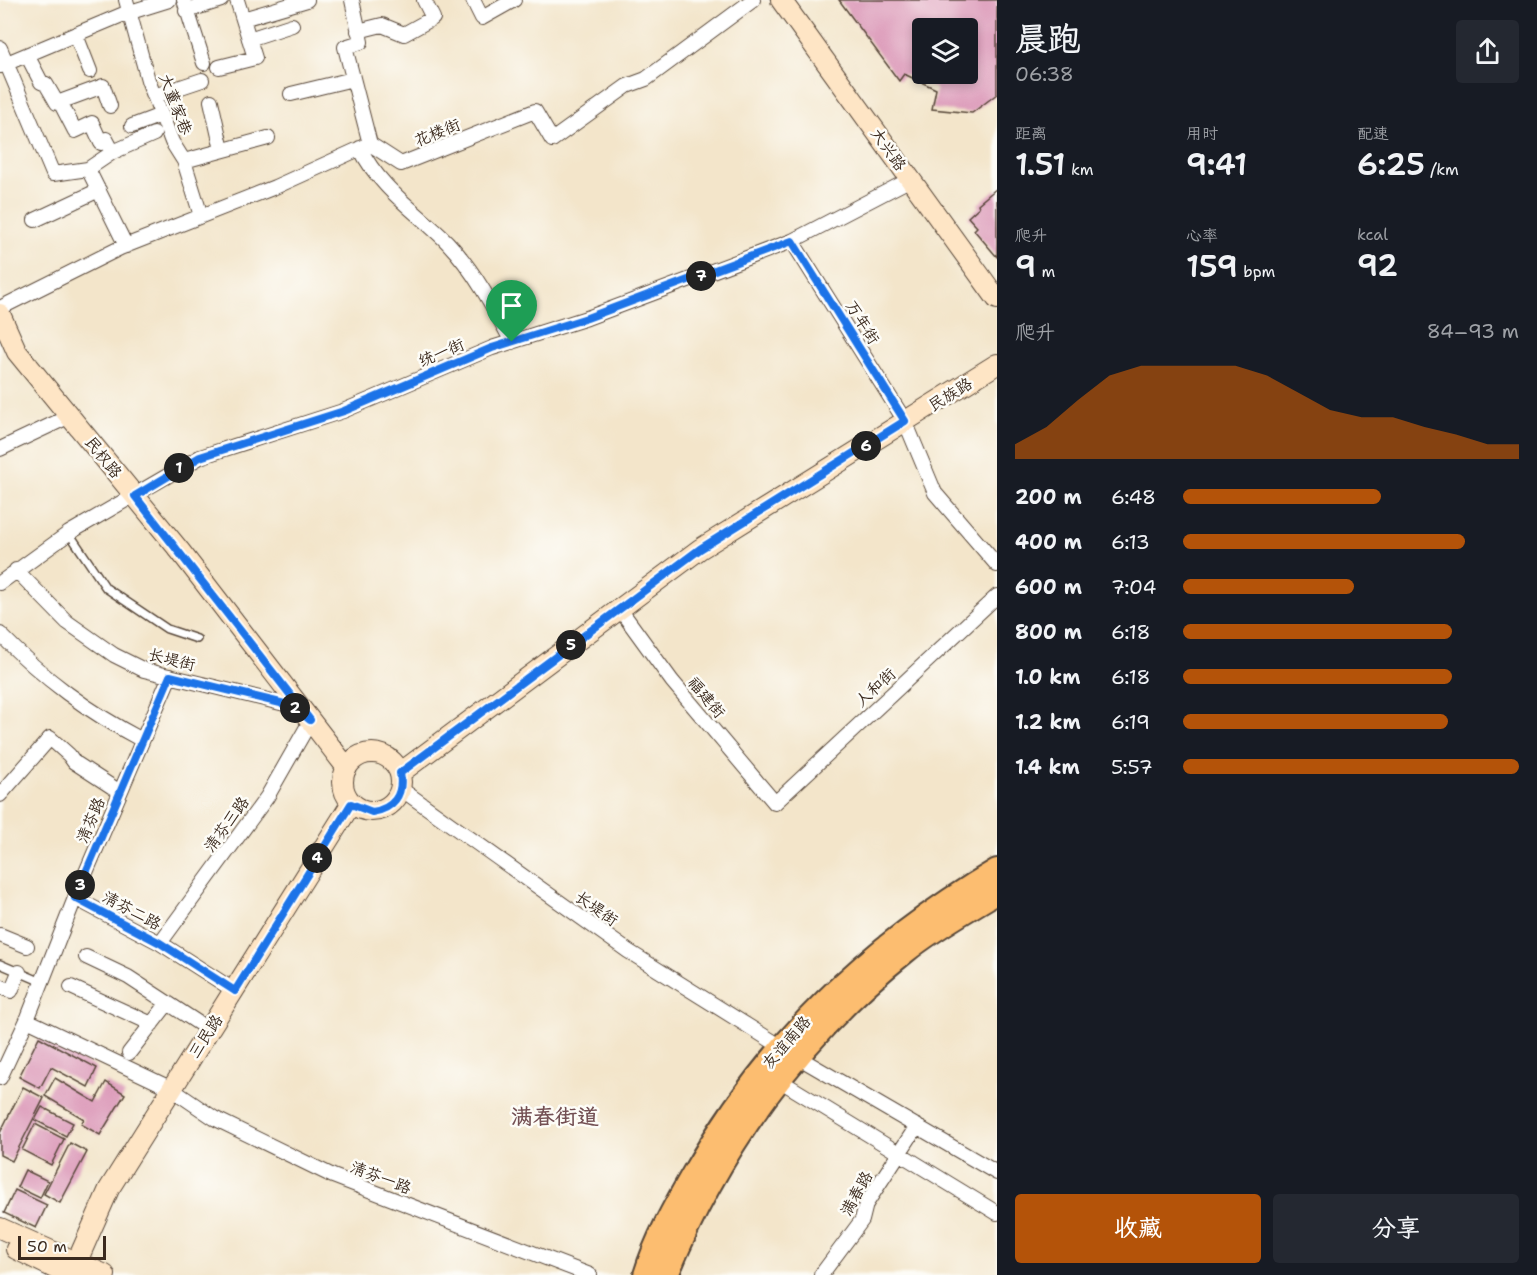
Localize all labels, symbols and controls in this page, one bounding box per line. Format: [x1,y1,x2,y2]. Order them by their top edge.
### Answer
text: 晨跑 [1015,16,1081,61]
map controls [912,18,978,84]
button: layers [912,18,978,84]
button: share [1456,20,1519,83]
text: 06:38 [1015,61,1074,87]
street label: 大董家巷 [154,71,197,138]
street label: 花楼街 [411,114,463,151]
text: 距离 [1015,123,1047,144]
text: 用时 [1186,123,1218,144]
text: 配速 [1357,123,1389,144]
street label: 大兴路 [866,124,911,175]
text: 1.51 [1015,144,1065,185]
text: 9:41 [1186,144,1247,185]
text: 6:25 [1357,144,1425,185]
text: km [1065,159,1094,180]
text: /km [1425,159,1459,180]
text: kcal [1357,224,1388,245]
text: 爬升 [1015,225,1047,246]
text: 心率 [1186,225,1218,246]
text: 92 [1357,245,1398,286]
text: 9 [1015,246,1036,287]
text: 159 [1186,246,1238,287]
pin: 7 [686,261,716,291]
text: m [1036,261,1055,282]
text: bpm [1238,261,1275,282]
text: 7 [695,265,707,286]
pin [486,280,537,342]
icon: arrive [495,289,528,322]
street label: 万年街 [841,296,884,348]
text: 84–93 m [1427,318,1519,344]
text: 爬升 [1015,319,1055,345]
street label: 统一街 [415,333,467,372]
street label: 民族路 [924,373,976,416]
pin: 6 [851,431,881,461]
street label: 民权路 [80,432,127,483]
text: 6 [860,435,872,456]
pin: 1 [164,453,194,483]
text: 1 [175,457,183,478]
text: 200 m [1015,484,1082,510]
text: 6:48 [1111,484,1156,510]
text: 400 m [1015,529,1082,555]
text: 6:13 [1111,529,1150,555]
text: 600 m [1015,574,1082,600]
text: 7:04 [1111,574,1156,600]
text: 800 m [1015,619,1082,645]
text: 6:18 [1111,619,1150,645]
pin: 5 [556,630,586,660]
text: 5 [566,634,576,655]
street label: 长堤街 [146,643,198,675]
street label: 人和街 [851,663,900,711]
text: 1.0 km [1015,664,1080,690]
text: 6:18 [1111,664,1150,690]
street label: 福建街 [683,672,730,722]
pin: 2 [280,693,310,723]
text: 2 [289,697,301,718]
text: 1.2 km [1015,709,1081,735]
text: 6:19 [1111,709,1150,735]
text: 1.4 km [1015,754,1080,780]
text: 5:57 [1111,754,1153,780]
street label: 清芬三路 [199,792,254,856]
street label: 清芬路 [71,794,110,846]
pin: 4 [302,843,332,873]
text: 4 [311,847,323,868]
pin: 3 [65,870,95,900]
text: 3 [74,874,86,895]
street label: 清芬二路 [99,886,165,935]
street label: 长堤街 [571,886,622,931]
street label: 三民路 [184,1010,227,1062]
street label: 友谊南路 [757,1011,815,1073]
district label: 满春街道 [511,1102,599,1131]
street label: 清芬一路 [347,1156,414,1199]
street label: 满春路 [836,1167,877,1219]
button: 收藏 [1015,1194,1261,1263]
button: 分享 [1273,1194,1519,1263]
scale bar [18,1233,106,1260]
text: 50 m [27,1236,67,1257]

